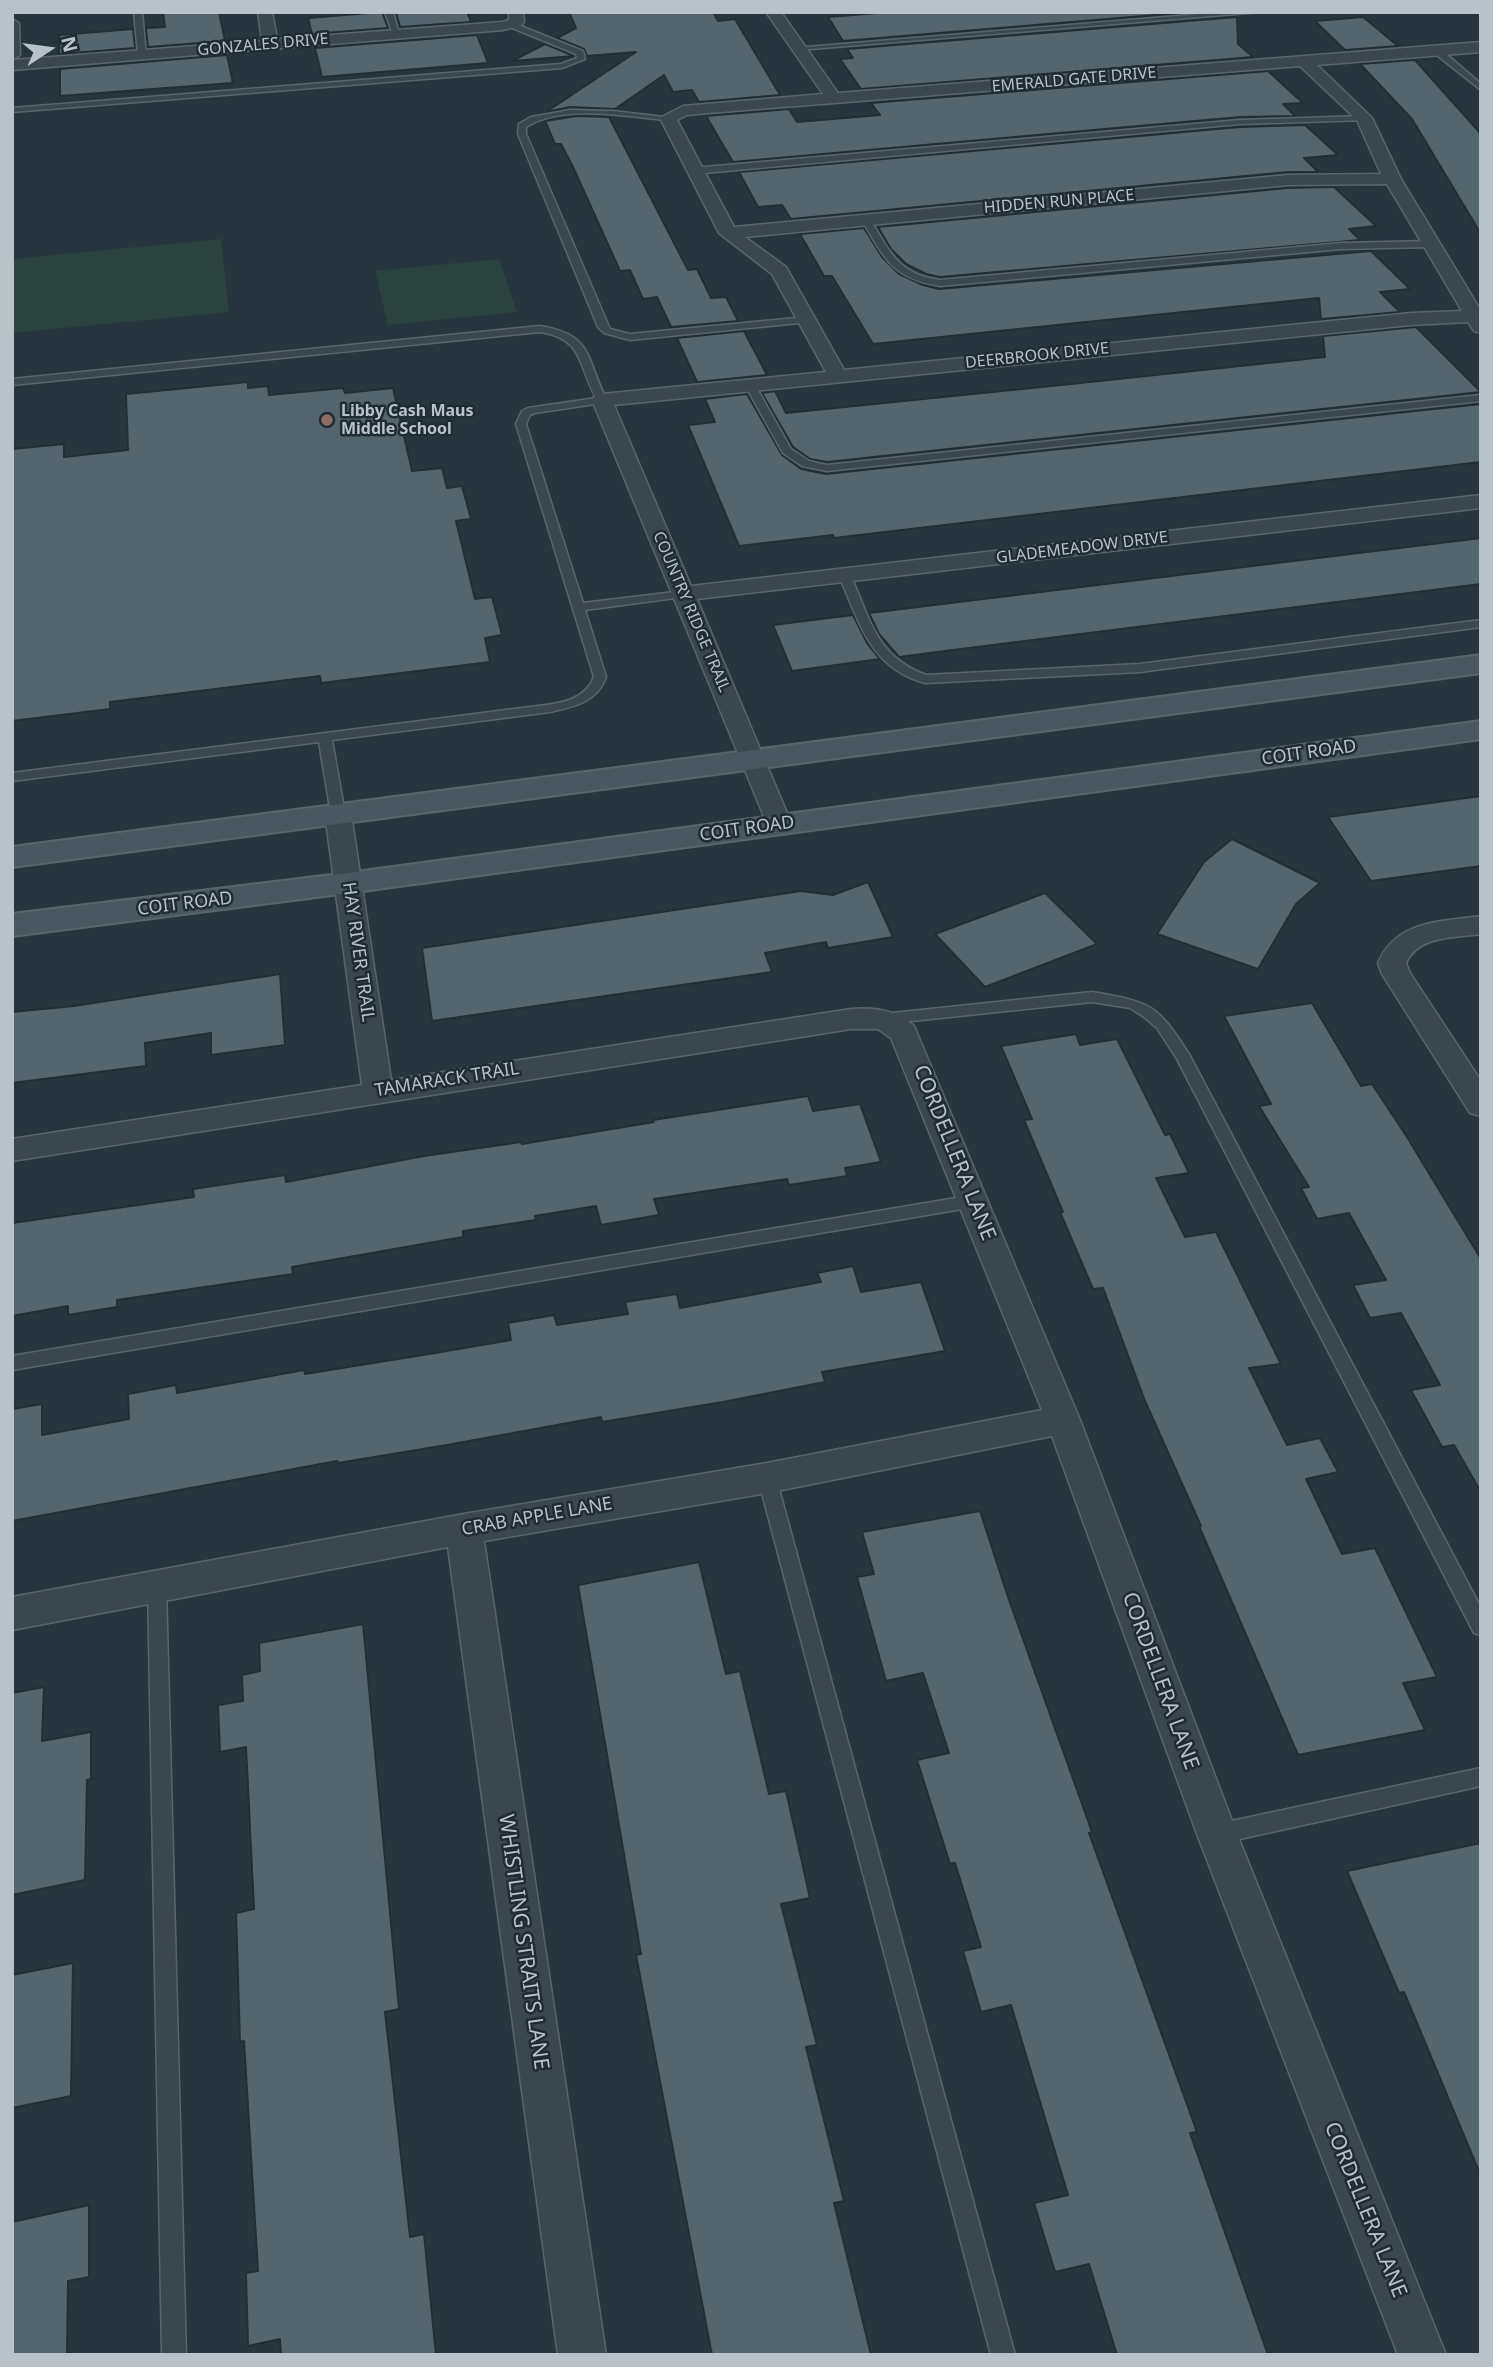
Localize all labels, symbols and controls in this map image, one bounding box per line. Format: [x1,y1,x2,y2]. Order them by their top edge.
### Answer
north arrow [14,14,84,84]
street label: GONZALES DRIVE [197,30,329,60]
text: N [55,34,84,55]
street label: EMERALD GATE DRIVE [991,63,1157,97]
street label: HIDDEN RUN PLACE [983,186,1135,218]
street label: DEERBROOK DRIVE [964,339,1110,373]
place label: Libby Cash Maus Middle School [341,401,473,439]
marker: Libby Cash Maus Middle School [319,412,335,428]
street label: GLADEMEADOW DRIVE [995,528,1169,568]
street label: COUNTRY RIDGE TRAIL [648,529,734,695]
street label: COIT ROAD [1260,736,1358,770]
street label: COIT ROAD [698,812,796,846]
street label: HAY RIVER TRAIL [338,881,378,1023]
street label: COIT ROAD [136,887,234,921]
street label: TAMARACK TRAIL [373,1058,521,1102]
street label: CORDELLERA LANE [907,1062,1001,1244]
street label: CRAB APPLE LANE [460,1493,614,1541]
street label: CORDELLERA LANE [1116,1589,1204,1773]
street label: WHISTLING STRAITS LANE [493,1813,553,2071]
street label: CORDELLERA LANE [1318,2119,1412,2301]

